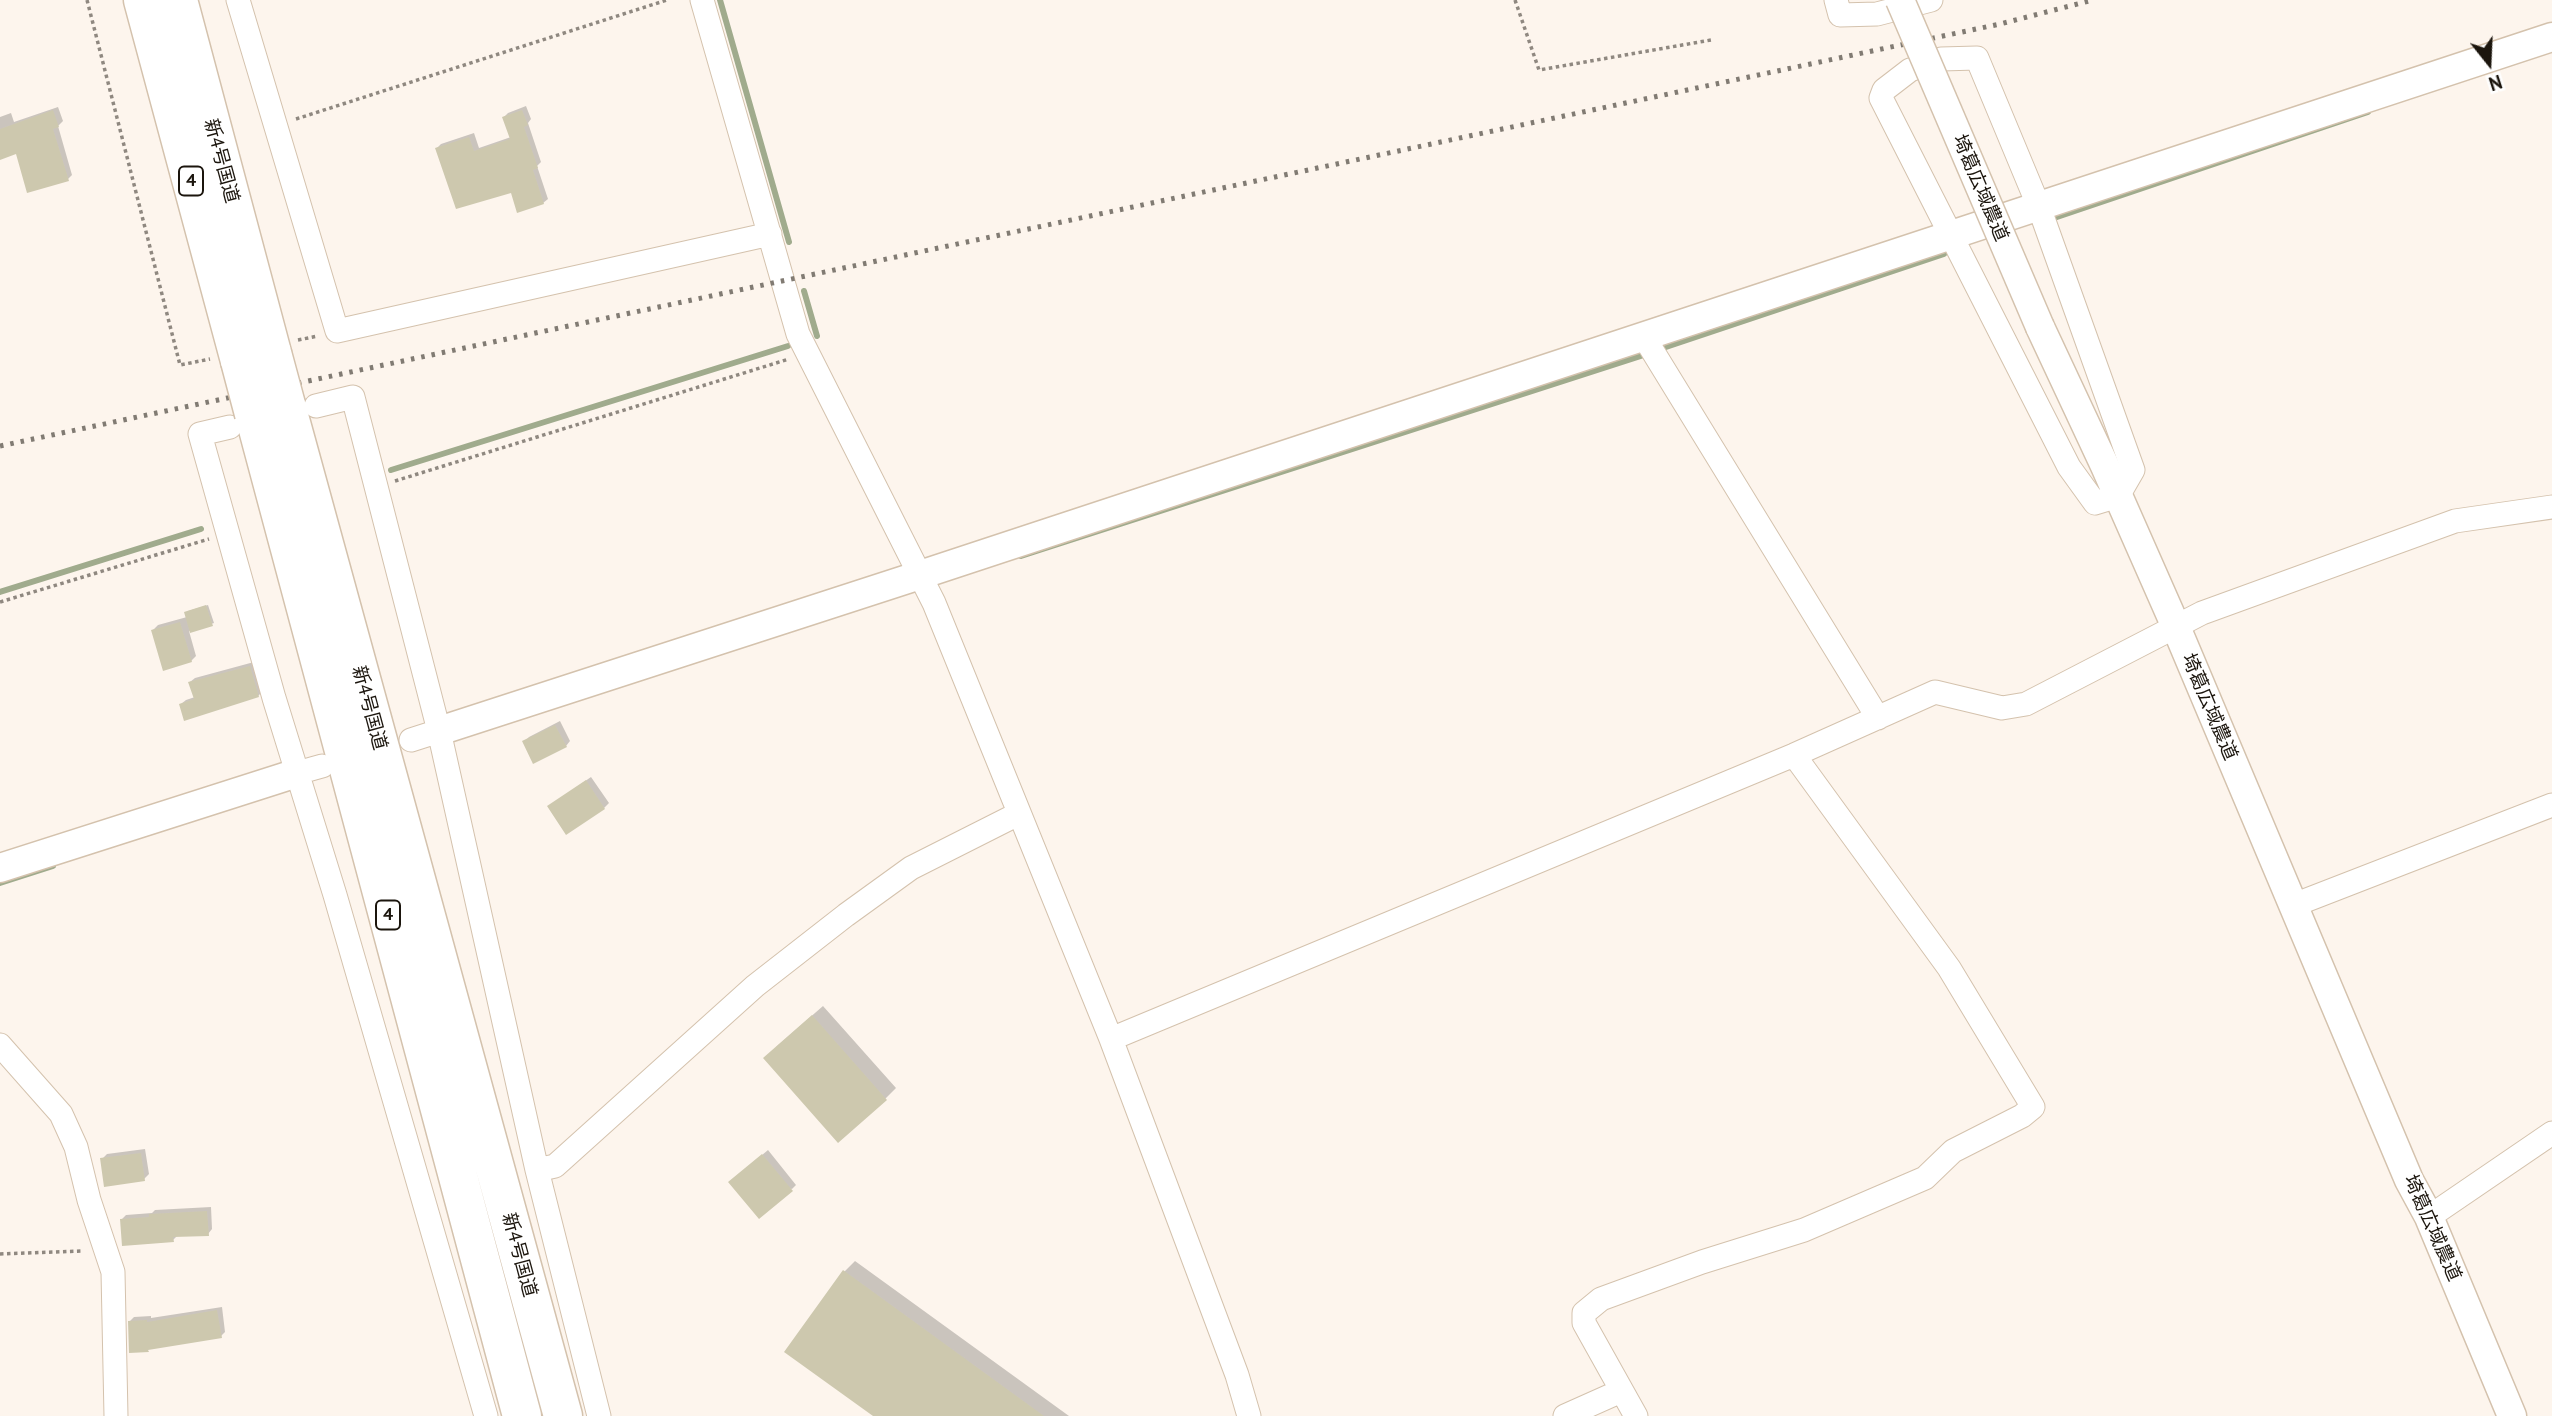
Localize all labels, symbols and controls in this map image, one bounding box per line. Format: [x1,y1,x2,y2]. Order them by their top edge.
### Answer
north arrow [2454,28,2524,98]
text: N [2486,70,2505,96]
street label: 新4号国道 [199,116,243,206]
street label: 埼葛広域農道 [1947,131,2013,245]
road number: 4 [179,166,203,196]
street label: 埼葛広域農道 [2176,650,2242,764]
street label: 新4号国道 [347,663,391,753]
road number: 4 [376,900,400,930]
street label: 埼葛広域農道 [2398,1171,2466,1285]
street label: 新4号国道 [497,1210,541,1300]

